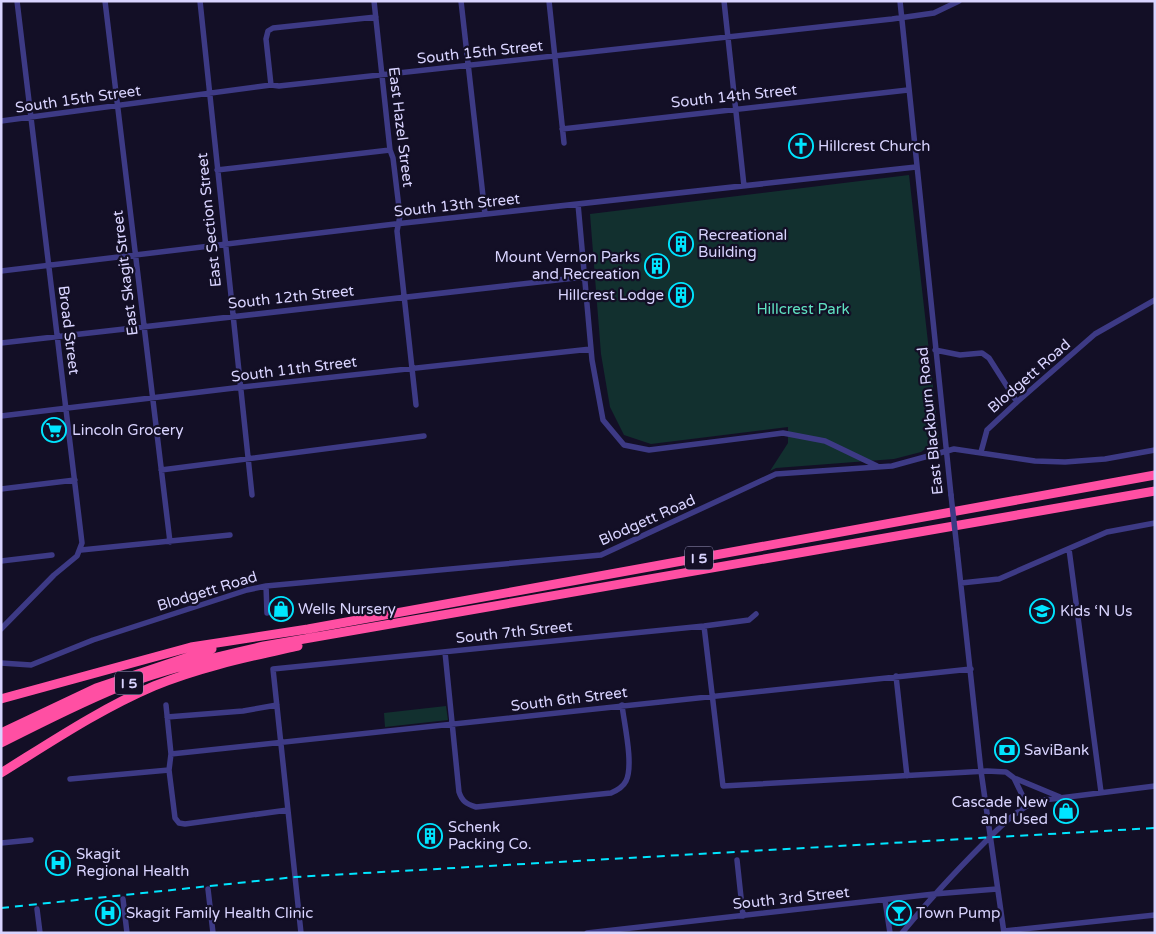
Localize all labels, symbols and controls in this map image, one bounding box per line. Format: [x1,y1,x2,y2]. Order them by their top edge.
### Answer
street label: South 15th Street [416,36,544,68]
street label: East Hazel Street [385,66,417,188]
street label: South 14th Street [670,80,798,112]
street label: South 15th Street [14,81,142,117]
church icon: Hillcrest Church [788,133,814,159]
place label: Hillcrest Church [818,137,930,155]
street label: East Section Street [193,152,225,288]
street label: South 13th Street [393,189,521,221]
street label: East Skagit Street [108,209,142,337]
place label: Recreational Building [698,226,787,261]
building icon: Recreational Building [668,231,694,257]
place label: Mount Vernon Parks and Recreation [495,248,640,283]
building icon: Mount Vernon Parks and Recreation [644,253,670,279]
street label: South 12th Street [227,281,355,313]
building icon: Hillcrest Lodge [668,282,694,308]
street label: Broad Street [55,284,83,376]
place label: Hillcrest Lodge [558,286,664,304]
park label: Hillcrest Park [756,300,850,318]
street label: Blodgett Road [984,335,1074,417]
street label: East Blackburn Road [913,346,947,496]
street label: South 11th Street [230,352,358,386]
supermarket icon: Lincoln Grocery [41,417,67,443]
place label: Lincoln Grocery [72,421,184,439]
street label: Blodgett Road [596,491,698,549]
road number: I 5 [685,546,713,570]
street label: Blodgett Road [155,567,259,615]
shop icon: Wells Nursery [268,596,294,622]
school or university icon: Kids ‘N Us [1029,598,1055,624]
place label: Wells Nursery [298,600,396,618]
place label: Kids ‘N Us [1060,602,1132,620]
street label: South 7th Street [455,617,574,647]
road number: I 5 [115,671,143,694]
street label: South 6th Street [510,683,629,715]
bank icon: SaviBank [994,737,1020,763]
place label: SaviBank [1024,741,1089,759]
place label: Cascade New and Used [952,793,1048,828]
shop icon: Cascade New and Used [1053,798,1079,824]
place label: Schenk Packing Co. [448,818,532,853]
building icon: Schenk Packing Co. [417,823,443,849]
place label: Skagit Regional Health [76,845,189,880]
hospital icon: Skagit Regional Health [45,850,71,876]
street label: South 3rd Street [732,883,851,913]
hospital icon: Skagit Family Health Clinic [95,900,121,926]
bar icon: Town Pump [886,900,912,926]
place label: Skagit Family Health Clinic [126,904,313,922]
place label: Town Pump [916,904,1000,922]

